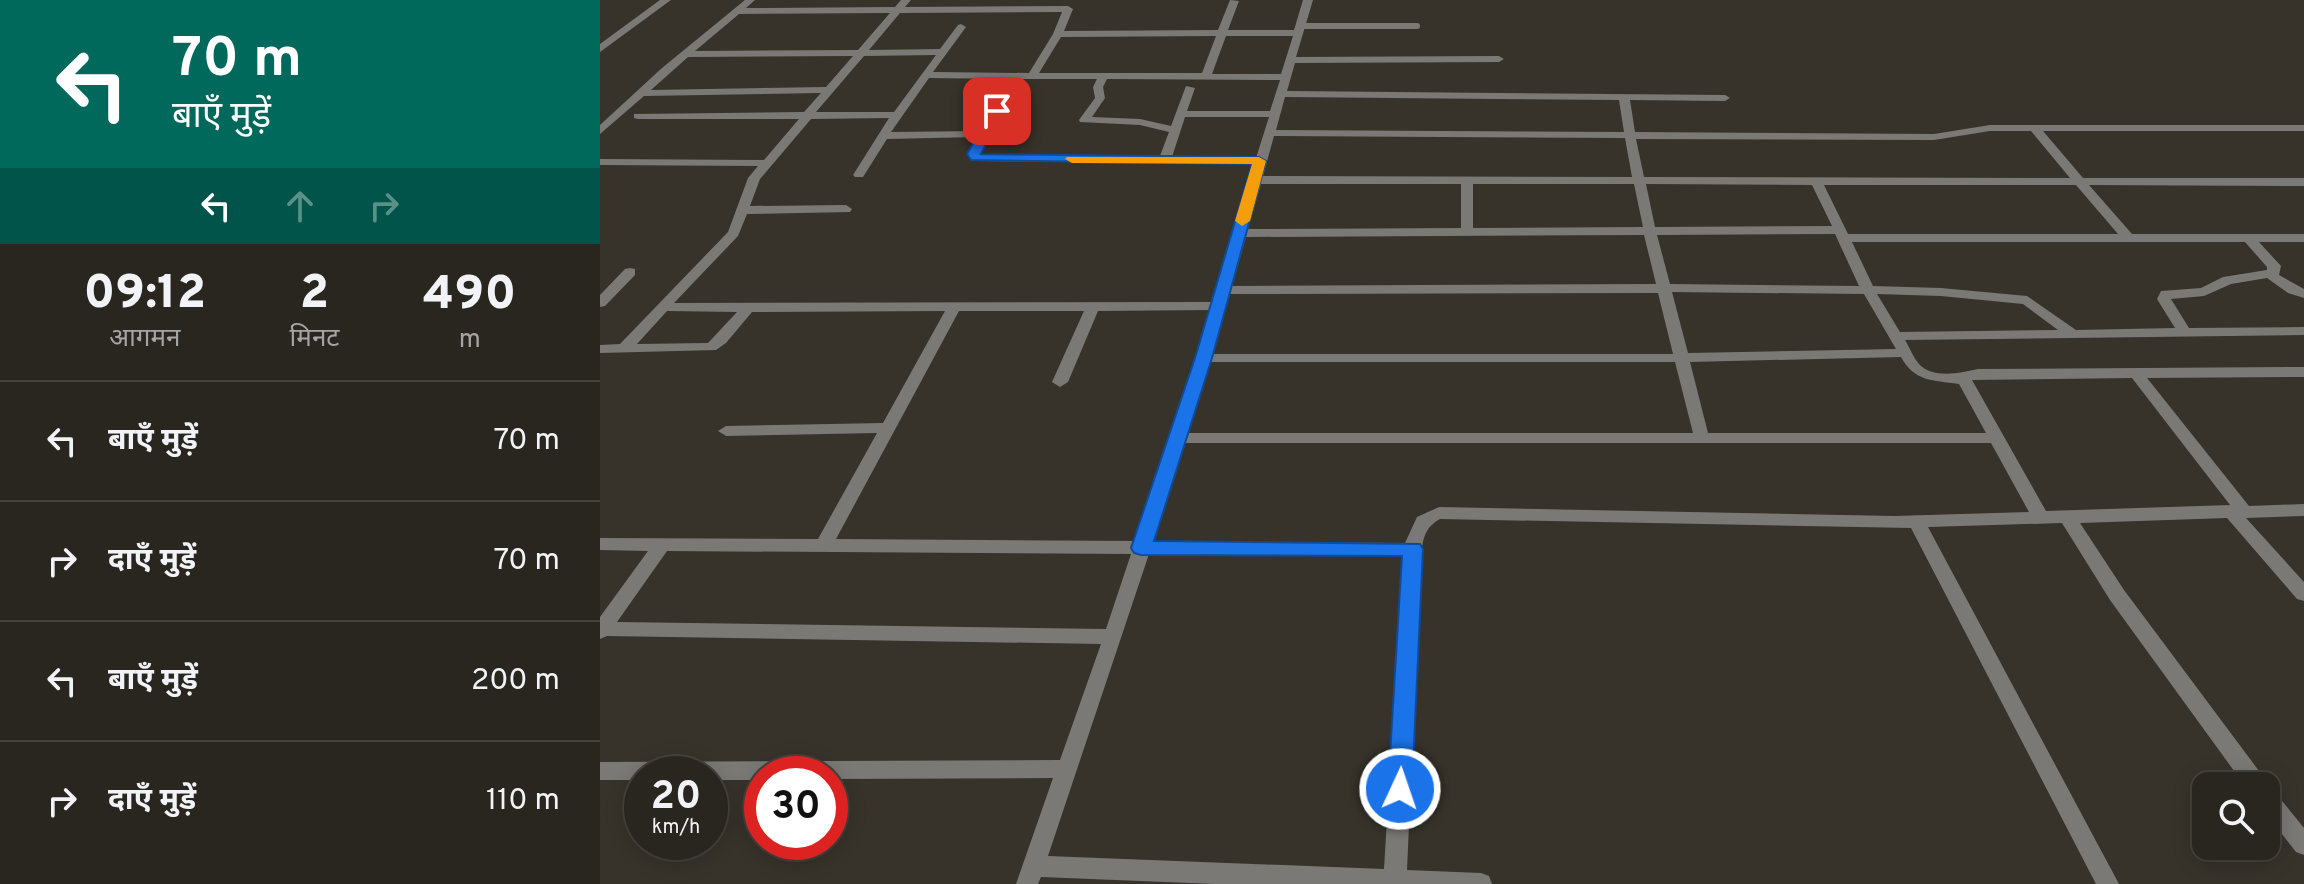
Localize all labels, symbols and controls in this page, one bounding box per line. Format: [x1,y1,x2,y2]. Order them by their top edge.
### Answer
text: 70 m [172,26,302,96]
icon: left [40,32,144,136]
pin [963,77,1031,145]
icon: arrive [975,89,1019,133]
text: बाएँ मुड़ें [172,95,271,141]
icon: left [194,184,238,228]
icon: ahead [278,184,322,228]
icon: right [362,184,406,228]
text: 09:12 [84,265,206,325]
text: 2 [300,265,329,325]
text: 490 [423,266,516,326]
text: आगमन [109,323,180,356]
text: मिनट [290,323,339,356]
text: m [459,324,481,357]
icon: left [40,419,84,463]
text: बाएँ मुड़ें [108,423,198,460]
text: 70 m [494,423,560,460]
icon: right [40,539,84,583]
text: दाएँ मुड़ें [108,543,196,580]
text: 70 m [494,543,560,580]
icon: left [40,659,84,703]
text: बाएँ मुड़ें [108,663,198,700]
text: 200 m [471,663,560,700]
position arrow [1358,747,1442,831]
speed limit sign: 30 [744,756,848,860]
map controls [2192,772,2280,860]
button: search [2192,772,2280,860]
text: 20 [651,773,701,823]
icon: right [40,779,84,823]
text: दाएँ मुड़ें [108,783,196,820]
text: 110 m [486,783,560,820]
text: km/h [652,815,700,841]

